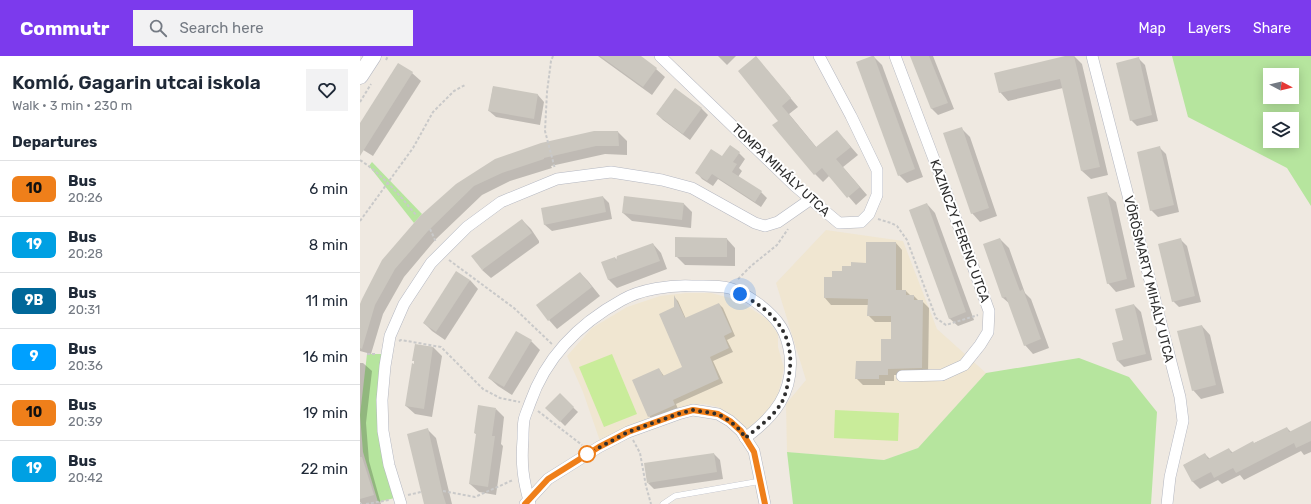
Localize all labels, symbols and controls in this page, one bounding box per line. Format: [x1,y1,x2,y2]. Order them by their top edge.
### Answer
search box [133,10,413,46]
text: Commutr [20,17,109,40]
icon: search [147,17,169,39]
text: Search here [179,19,264,37]
text: Map [1139,20,1166,37]
text: Layers [1188,20,1231,37]
text: Share [1253,20,1291,37]
north arrow [1263,68,1299,104]
map controls [1263,68,1299,148]
button: heart [306,69,348,111]
text: Komló, Gagarin utcai iskola [12,71,261,94]
text: Walk · 3 min · 230 m [12,98,132,113]
button: layers [1263,112,1299,148]
street label: TOMPA MIHÁLY UTCA [729,121,833,220]
text: Departures [12,133,97,151]
street label: KAZINCZY FERENC UTCA [927,157,993,305]
text: Bus [68,172,96,190]
text: 10 [26,180,42,197]
text: 6 min [309,180,348,198]
text: 20:26 [68,190,103,205]
street label: VÖRÖSMARTY MIHÁLY UTCA [1121,194,1177,364]
text: Bus [68,228,96,246]
text: 19 [26,236,42,253]
text: 8 min [309,236,348,254]
text: 20:28 [68,246,103,261]
text: Bus [68,284,96,302]
your location [730,284,750,304]
text: 9B [25,292,43,309]
text: 11 min [305,292,348,310]
text: 20:31 [68,302,100,317]
text: Bus [68,340,96,358]
text: 9 [30,348,38,365]
text: 16 min [303,348,348,366]
text: 20:36 [68,358,103,373]
text: Bus [68,396,96,414]
text: 10 [26,404,42,421]
text: 19 min [303,404,348,422]
text: 20:39 [68,414,103,429]
unlabelled marker [578,445,596,463]
text: Bus [68,452,96,470]
text: 19 [26,460,42,477]
text: 22 min [301,460,348,478]
text: 20:42 [68,470,103,485]

